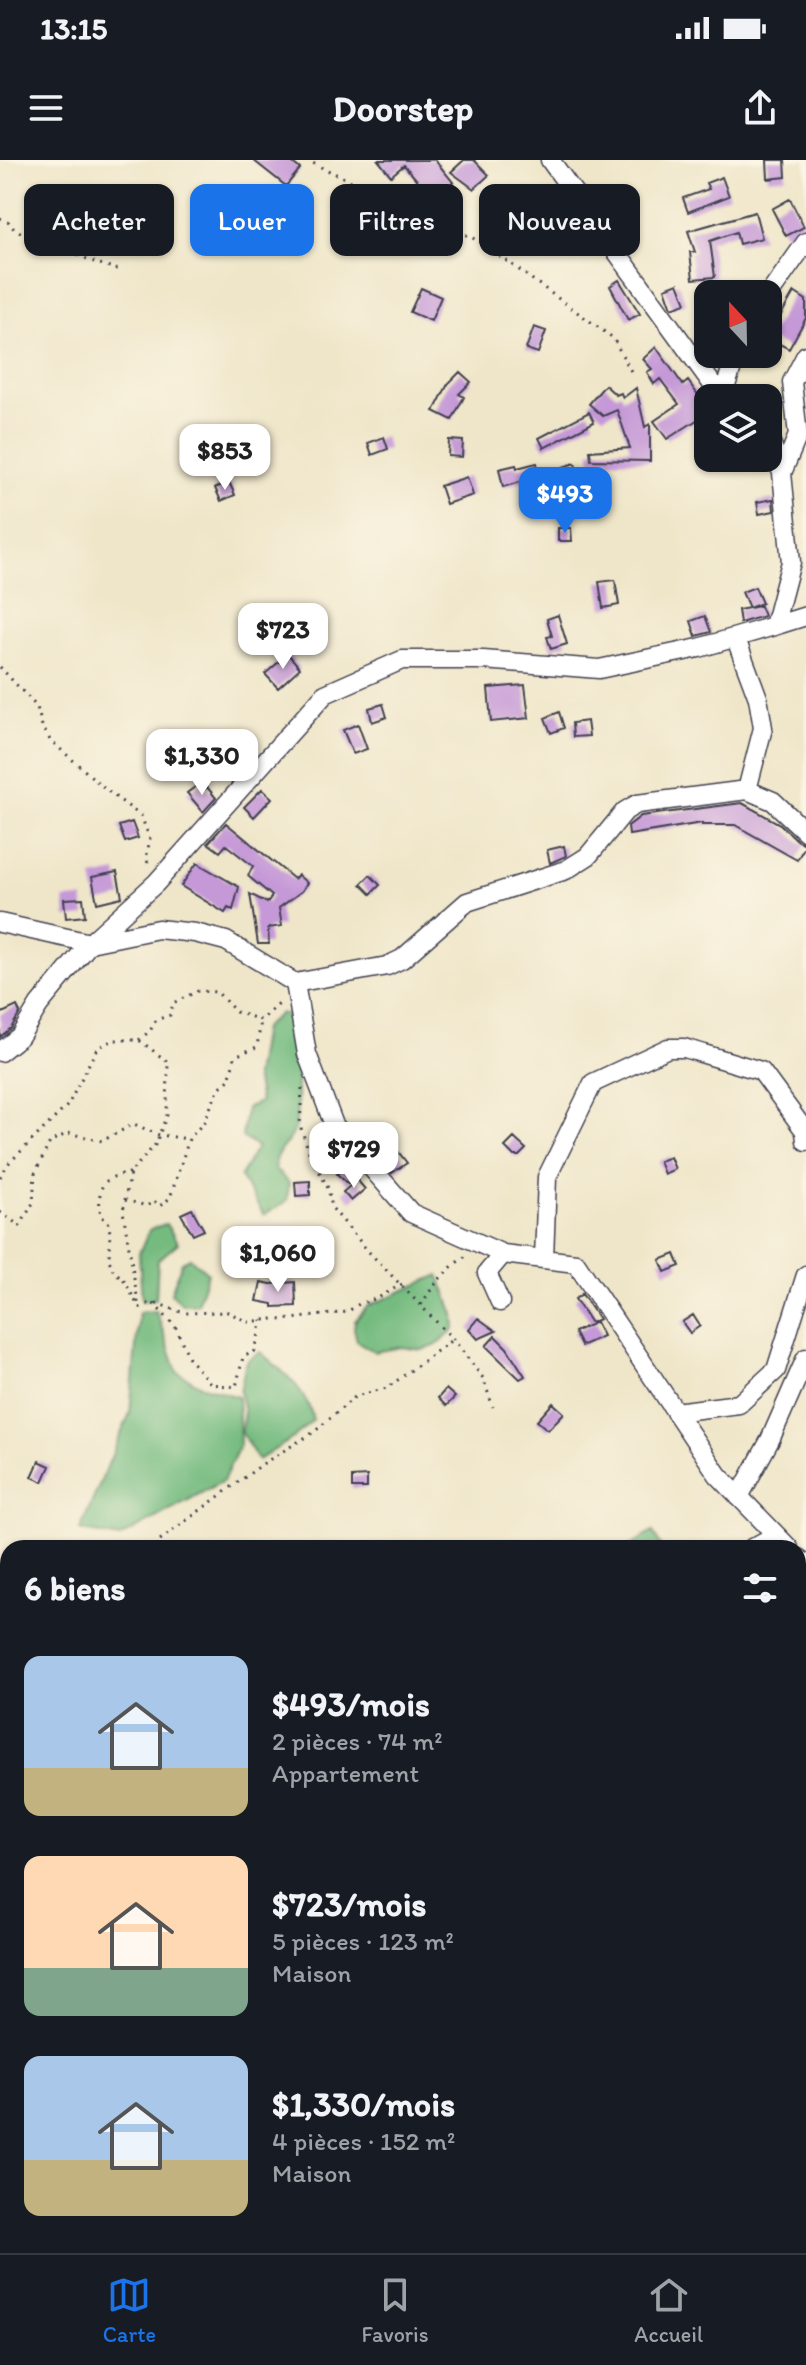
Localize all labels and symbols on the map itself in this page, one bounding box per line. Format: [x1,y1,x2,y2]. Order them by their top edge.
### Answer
north arrow [694,280,782,368]
pin: $853 [178,424,272,492]
pin: $493 [518,467,612,535]
pin: $723 [236,603,330,671]
pin: $1,330 [137,729,267,797]
pin: $729 [307,1122,401,1190]
pin: $1,060 [213,1226,343,1294]

